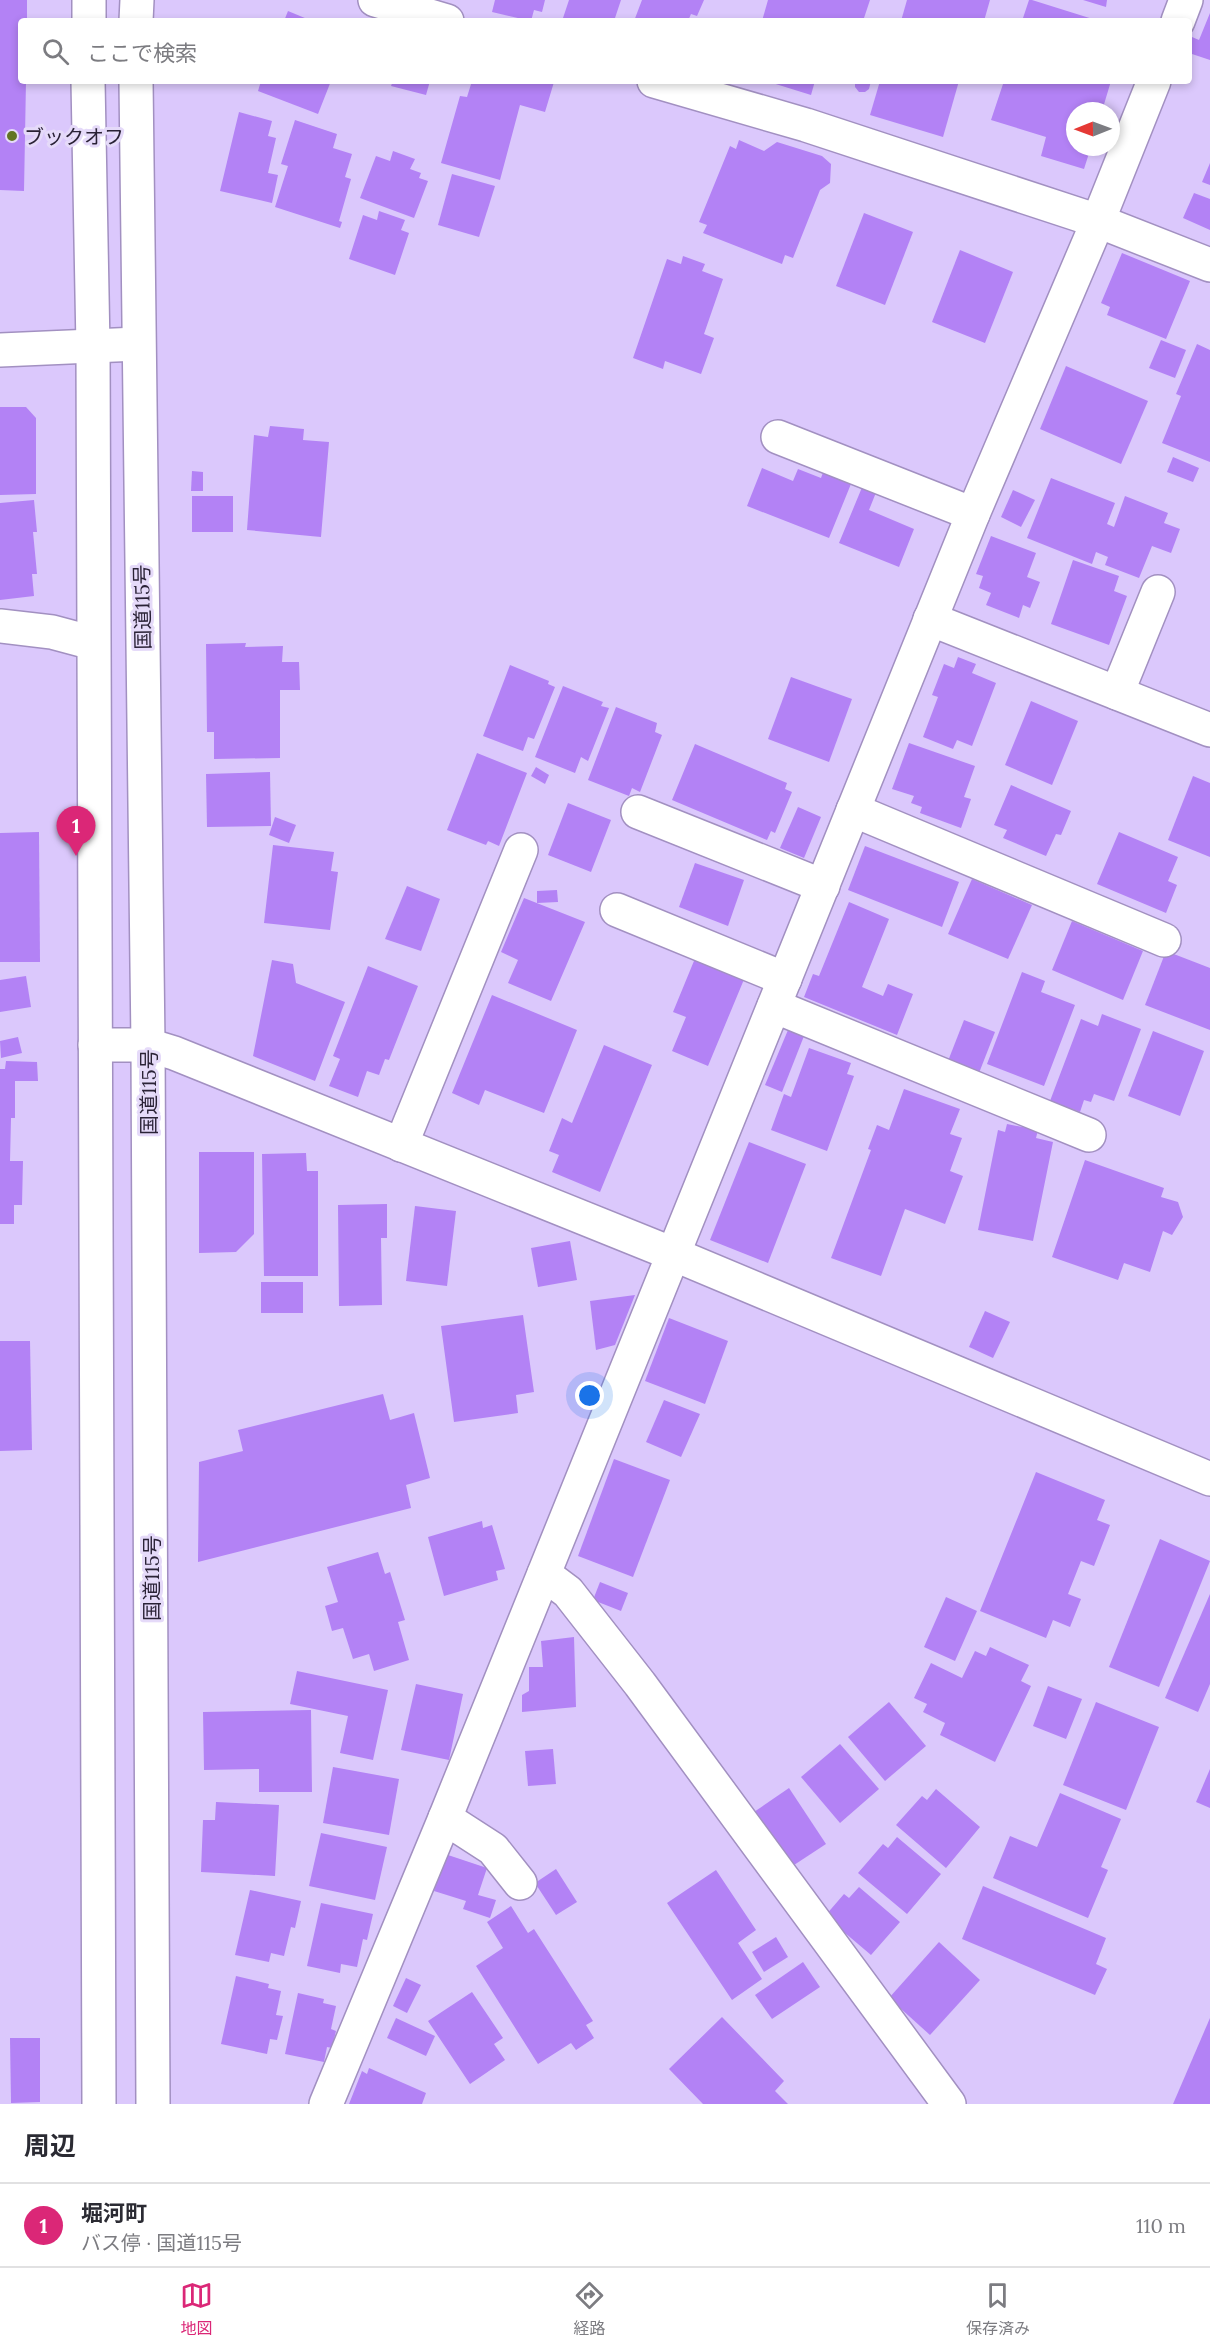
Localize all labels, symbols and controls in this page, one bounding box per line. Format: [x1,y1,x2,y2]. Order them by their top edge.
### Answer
search box [18,18,1192,84]
icon: search [39,35,72,68]
text: ここで検索 [87,39,197,67]
north arrow [1066,102,1120,156]
place label: ブックオフ [24,124,124,149]
marker: ブックオフ [5,129,19,143]
street label: 国道115号 [129,564,155,650]
pin: 1 [56,806,96,856]
street label: 国道115号 [136,1049,161,1135]
your location [575,1381,604,1410]
street label: 国道115号 [139,1535,164,1621]
text: 周辺 [24,2129,76,2162]
text: 堀河町 [81,2199,147,2227]
text: 1 [39,2213,48,2238]
text: 110 m [1136,2213,1186,2238]
text: バス停 · 国道115号 [81,2230,242,2255]
tab: 地図 [180,2279,213,2339]
tab: 経路 [573,2279,606,2339]
tab: 保存済み [966,2279,1030,2339]

